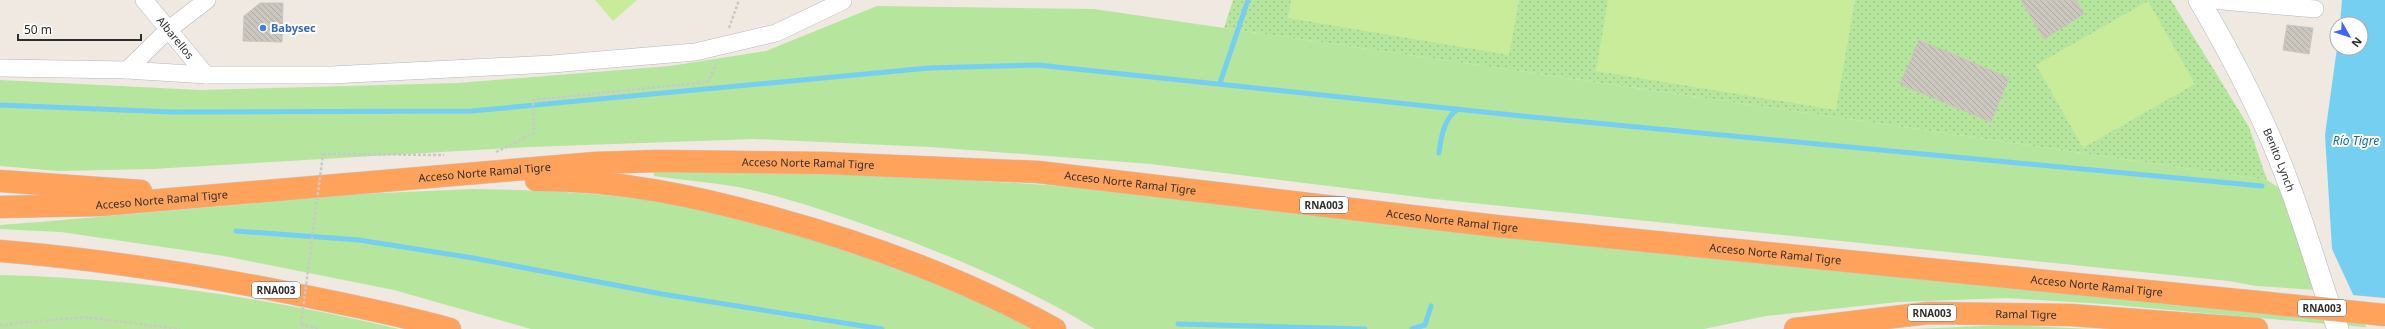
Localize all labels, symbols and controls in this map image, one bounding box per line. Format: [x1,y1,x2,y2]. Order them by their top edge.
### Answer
street label: Albarellos [154,13,198,62]
scale bar [18,16,141,42]
north arrow [2329,16,2369,56]
place label: Babysec [271,20,316,35]
text: 50 m [24,21,52,38]
marker: Babysec [258,23,268,33]
text: N [2349,34,2366,51]
street label: Benito Lynch [2260,126,2299,193]
water label: Río Tigre [2333,132,2379,149]
street label: Acceso Norte Ramal Tigre [742,154,875,172]
street label: Acceso Norte Ramal Tigre [418,159,551,185]
street label: Acceso Norte Ramal Tigre [1064,167,1197,198]
street label: Acceso Norte Ramal Tigre [95,186,228,212]
road number: RNA003 [1300,197,1348,213]
street label: Acceso Norte Ramal Tigre [1385,205,1519,235]
street label: Acceso Norte Ramal Tigre [1709,239,1842,267]
street label: Acceso Norte Ramal Tigre [2030,271,2164,299]
road number: RNA003 [252,282,300,298]
road number: RNA003 [2298,300,2346,316]
road number: RNA003 [1908,305,1956,321]
street label: Ramal Tigre [1995,306,2057,322]

